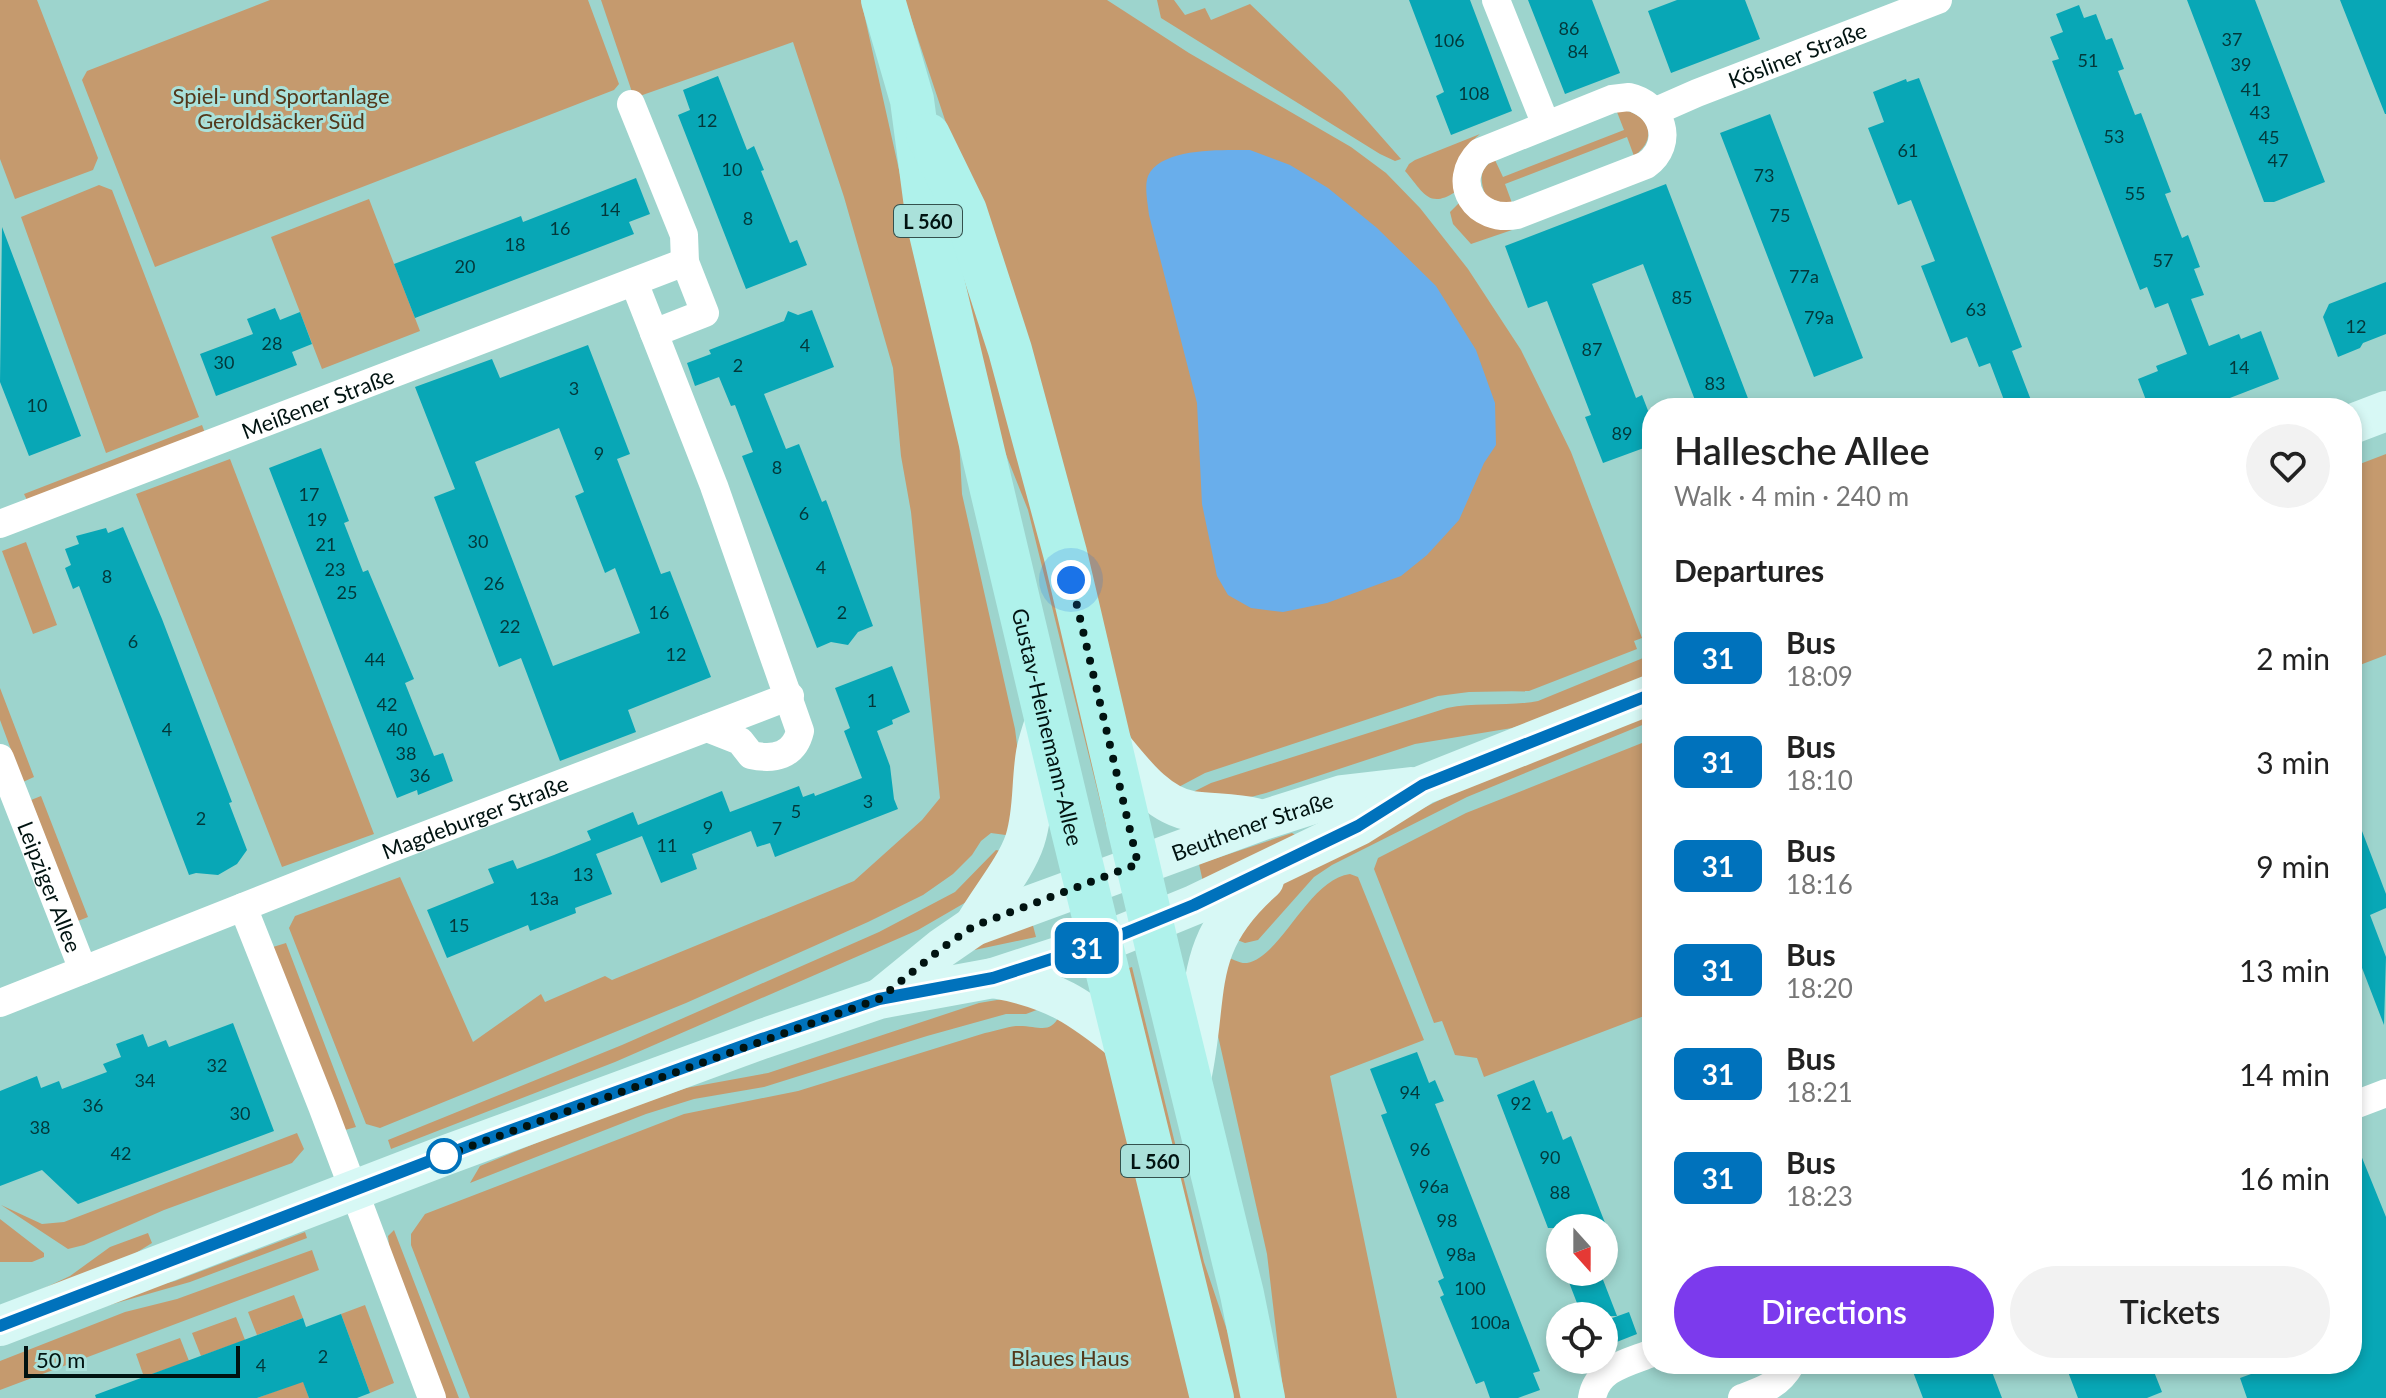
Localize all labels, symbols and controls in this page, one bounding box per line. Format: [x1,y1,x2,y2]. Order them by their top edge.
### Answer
street label: Kösliner Straße [1724,16,1870,93]
house number: 86 [1559,17,1579,39]
house number: 37 [2222,28,2242,50]
house number: 106 [1433,29,1465,51]
house number: 84 [1568,40,1588,62]
house number: 51 [2078,49,2098,71]
house number: 39 [2231,53,2251,75]
house number: 41 [2241,78,2261,100]
park label: Spiel- und Sportanlage Geroldsäcker Süd [172,82,390,134]
house number: 108 [1458,82,1490,104]
house number: 43 [2250,101,2270,123]
house number: 12 [697,109,717,131]
house number: 53 [2104,125,2124,147]
house number: 45 [2259,126,2279,148]
house number: 61 [1898,139,1918,161]
house number: 47 [2268,149,2288,171]
house number: 10 [722,158,742,180]
house number: 73 [1754,164,1774,186]
house number: 55 [2125,182,2145,204]
house number: 14 [600,198,620,220]
house number: 75 [1770,204,1790,226]
road number: L 560 [894,205,962,237]
house number: 8 [743,207,753,229]
house number: 16 [550,217,570,239]
house number: 18 [505,233,525,255]
house number: 57 [2153,249,2173,271]
house number: 20 [455,255,475,277]
house number: 77a [1789,265,1819,287]
house number: 85 [1672,286,1692,308]
house number: 63 [1966,298,1986,320]
house number: 79a [1804,306,1834,328]
house number: 12 [2346,315,2366,337]
house number: 28 [262,332,282,354]
house number: 4 [800,334,810,356]
house number: 87 [1582,338,1602,360]
house number: 30 [214,351,234,373]
house number: 2 [733,354,743,376]
house number: 14 [2229,356,2249,378]
street label: Meißener Straße [238,361,398,444]
house number: 83 [1705,372,1725,394]
house number: 3 [569,377,579,399]
house number: 10 [27,394,47,416]
house number: 89 [1612,422,1632,444]
button: heart [2246,424,2330,508]
text: Hallesche Allee [1674,427,1930,473]
house number: 9 [594,442,604,464]
house number: 8 [772,456,782,478]
text: Walk · 4 min · 240 m [1674,480,1909,512]
house number: 17 [299,483,319,505]
house number: 6 [799,502,809,524]
house number: 19 [307,508,327,530]
house number: 30 [468,530,488,552]
house number: 21 [316,533,336,555]
text: Departures [1674,552,1824,588]
house number: 4 [816,556,826,578]
house number: 23 [325,558,345,580]
your location [1051,560,1091,600]
house number: 8 [102,565,112,587]
house number: 26 [484,572,504,594]
house number: 25 [337,581,357,603]
house number: 16 [649,601,669,623]
house number: 2 [837,601,847,623]
street label: Gustav-Heinemann-Allee [1007,605,1090,848]
house number: 22 [500,615,520,637]
text: Bus [1786,624,1836,660]
house number: 6 [128,630,138,652]
text: 2 min [2256,640,2330,676]
text: 31 [1702,641,1734,675]
house number: 12 [666,643,686,665]
house number: 44 [365,648,385,670]
text: 18:09 [1786,660,1853,692]
house number: 1 [867,689,877,711]
house number: 42 [377,693,397,715]
house number: 4 [162,718,172,740]
house number: 40 [387,718,407,740]
text: Bus [1786,728,1836,764]
house number: 38 [396,742,416,764]
text: 3 min [2256,744,2330,780]
text: 31 [1702,745,1734,779]
house number: 36 [410,764,430,786]
text: 18:10 [1786,764,1853,796]
street label: Magdeburger Straße [378,769,572,864]
street label: Beuthener Straße [1167,785,1336,866]
house number: 3 [863,790,873,812]
house number: 5 [791,800,801,822]
house number: 2 [196,807,206,829]
house number: 9 [703,816,713,838]
street label: Leipziger Allee [12,817,88,956]
house number: 7 [772,817,782,839]
text: Bus [1786,832,1836,868]
house number: 11 [657,834,677,856]
text: 9 min [2256,848,2330,884]
text: 31 [1702,849,1734,883]
house number: 13 [573,863,593,885]
text: 18:16 [1786,868,1853,900]
house number: 13a [529,887,559,909]
house number: 15 [449,914,469,936]
line badge: 31 [1051,922,1123,974]
text: 31 [1071,931,1103,965]
text: Bus [1786,936,1836,972]
text: 13 min [2239,952,2330,988]
text: 31 [1702,953,1734,987]
text: 18:20 [1786,972,1853,1004]
text: Bus [1786,1040,1836,1076]
house number: 32 [207,1054,227,1076]
text: 14 min [2239,1056,2330,1092]
text: 31 [1702,1057,1734,1091]
house number: 34 [135,1069,155,1091]
text: 18:21 [1786,1076,1853,1108]
house number: 94 [1400,1081,1420,1103]
house number: 92 [1511,1092,1531,1114]
house number: 36 [83,1094,103,1116]
house number: 30 [230,1102,250,1124]
house number: 38 [30,1116,50,1138]
house number: 96 [1410,1138,1430,1160]
unlabelled marker [427,1139,461,1173]
house number: 42 [111,1142,131,1164]
text: Bus [1786,1144,1836,1180]
road number: L 560 [1121,1145,1189,1177]
house number: 90 [1540,1146,1560,1168]
text: 16 min [2239,1160,2330,1196]
text: 31 [1702,1161,1734,1195]
house number: 96a [1419,1175,1449,1197]
text: 18:23 [1786,1180,1853,1212]
house number: 88 [1550,1181,1570,1203]
house number: 98 [1437,1209,1457,1231]
north arrow [1546,1214,1618,1286]
map controls [1546,1214,1618,1374]
house number: 98a [1446,1243,1476,1265]
button: Directions [1674,1266,1994,1358]
button: Tickets [2010,1266,2330,1358]
house number: 100 [1454,1277,1486,1299]
button: locate [1546,1302,1618,1374]
house number: 100a [1470,1311,1510,1333]
scale bar [24,1342,240,1378]
park label: Blaues Haus [1011,1344,1129,1371]
house number: 2 [318,1345,328,1367]
text: 50 m [36,1346,85,1373]
house number: 4 [256,1354,266,1376]

